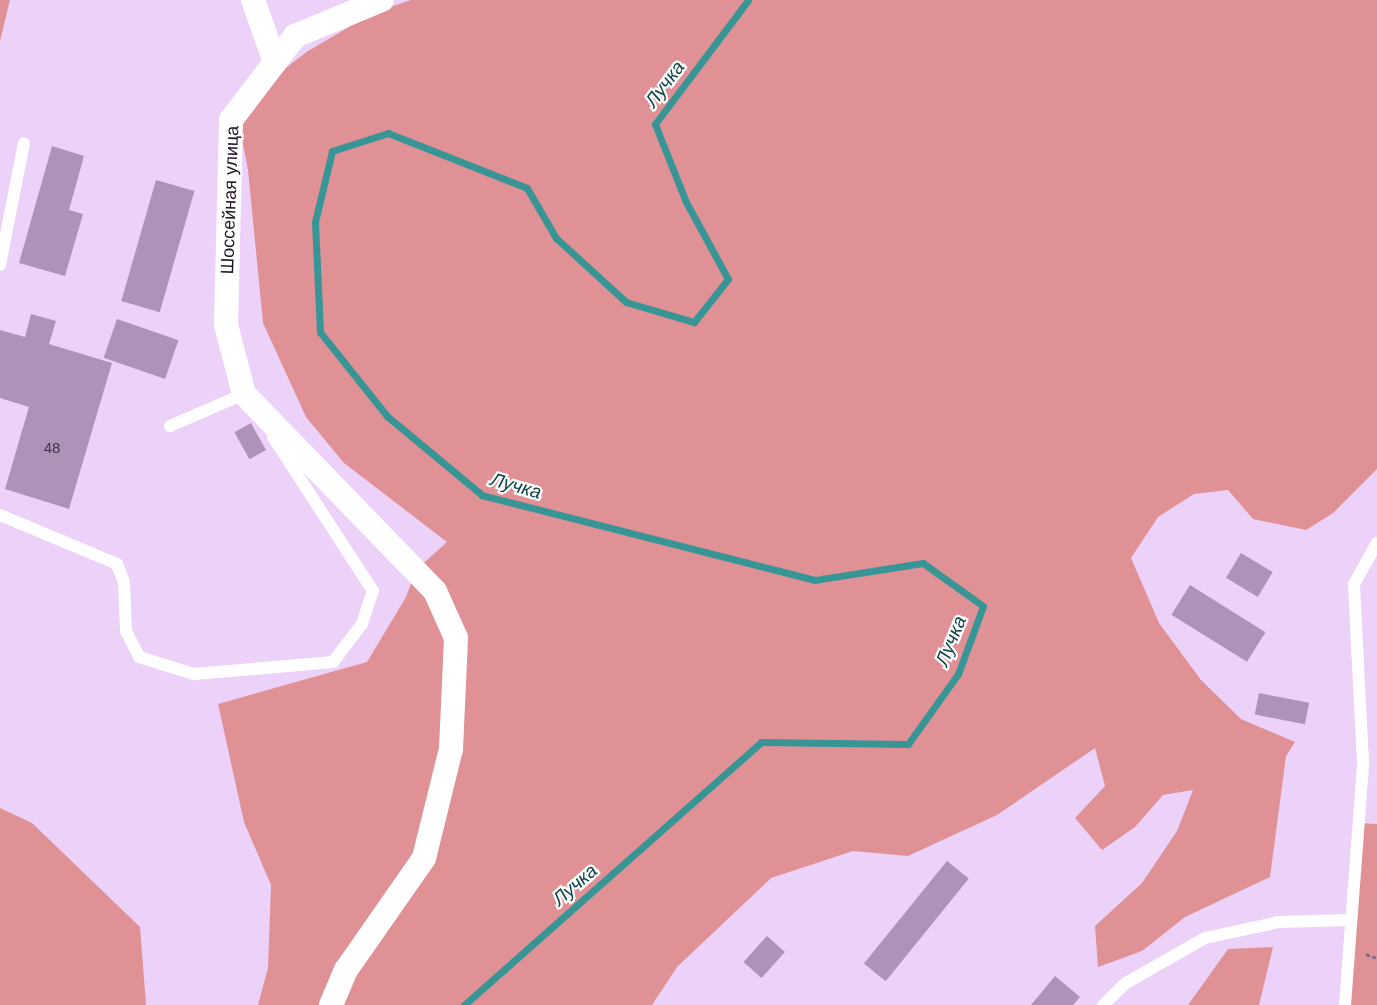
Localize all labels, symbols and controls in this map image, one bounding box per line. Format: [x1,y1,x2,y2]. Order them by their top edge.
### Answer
water label: Лучка [640,56,690,112]
street label: Шоссейная улица [217,125,243,275]
house number: 48 [44,439,60,457]
water label: Лучка [488,468,544,504]
water label: Лучка [931,613,971,669]
water label: Лучка [548,859,602,911]

